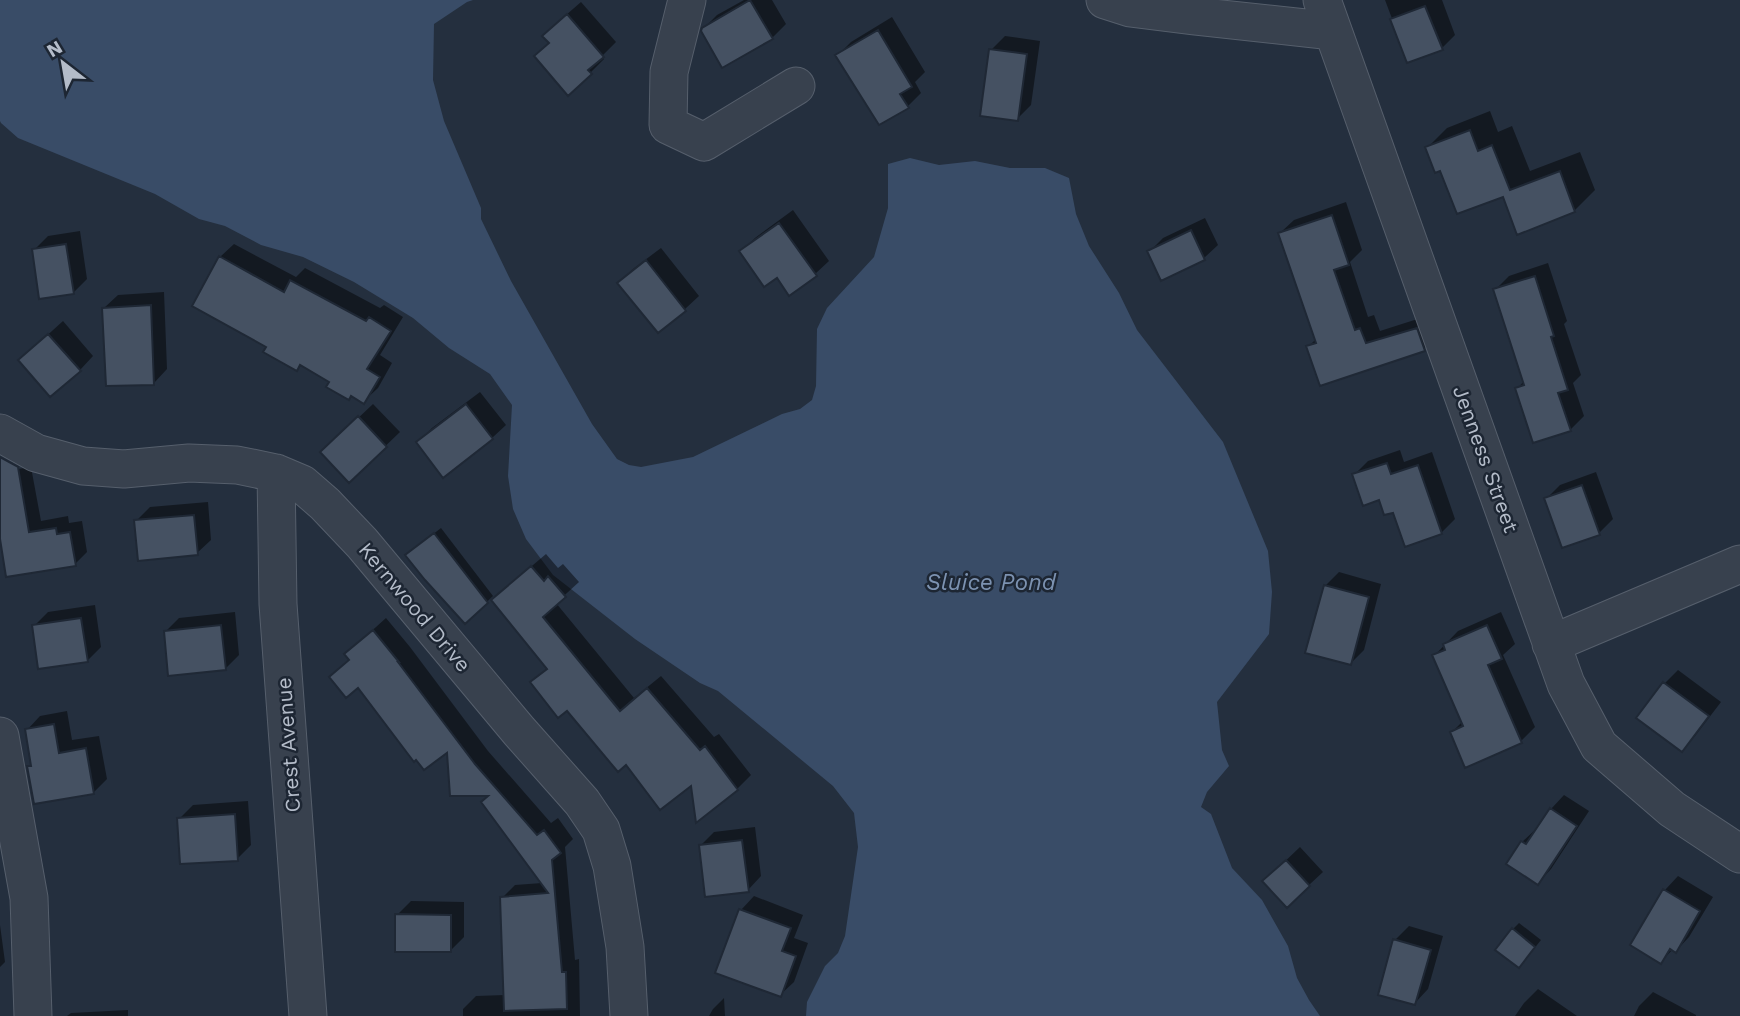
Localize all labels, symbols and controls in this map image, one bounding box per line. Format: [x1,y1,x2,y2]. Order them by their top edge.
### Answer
north arrow [28,28,98,98]
text: N [43,35,66,62]
street label: Jenness Street [1448,382,1524,536]
street label: Kernwood Drive [354,537,476,677]
water label: Sluice Pond [926,569,1057,596]
street label: Crest Avenue [271,677,305,813]

